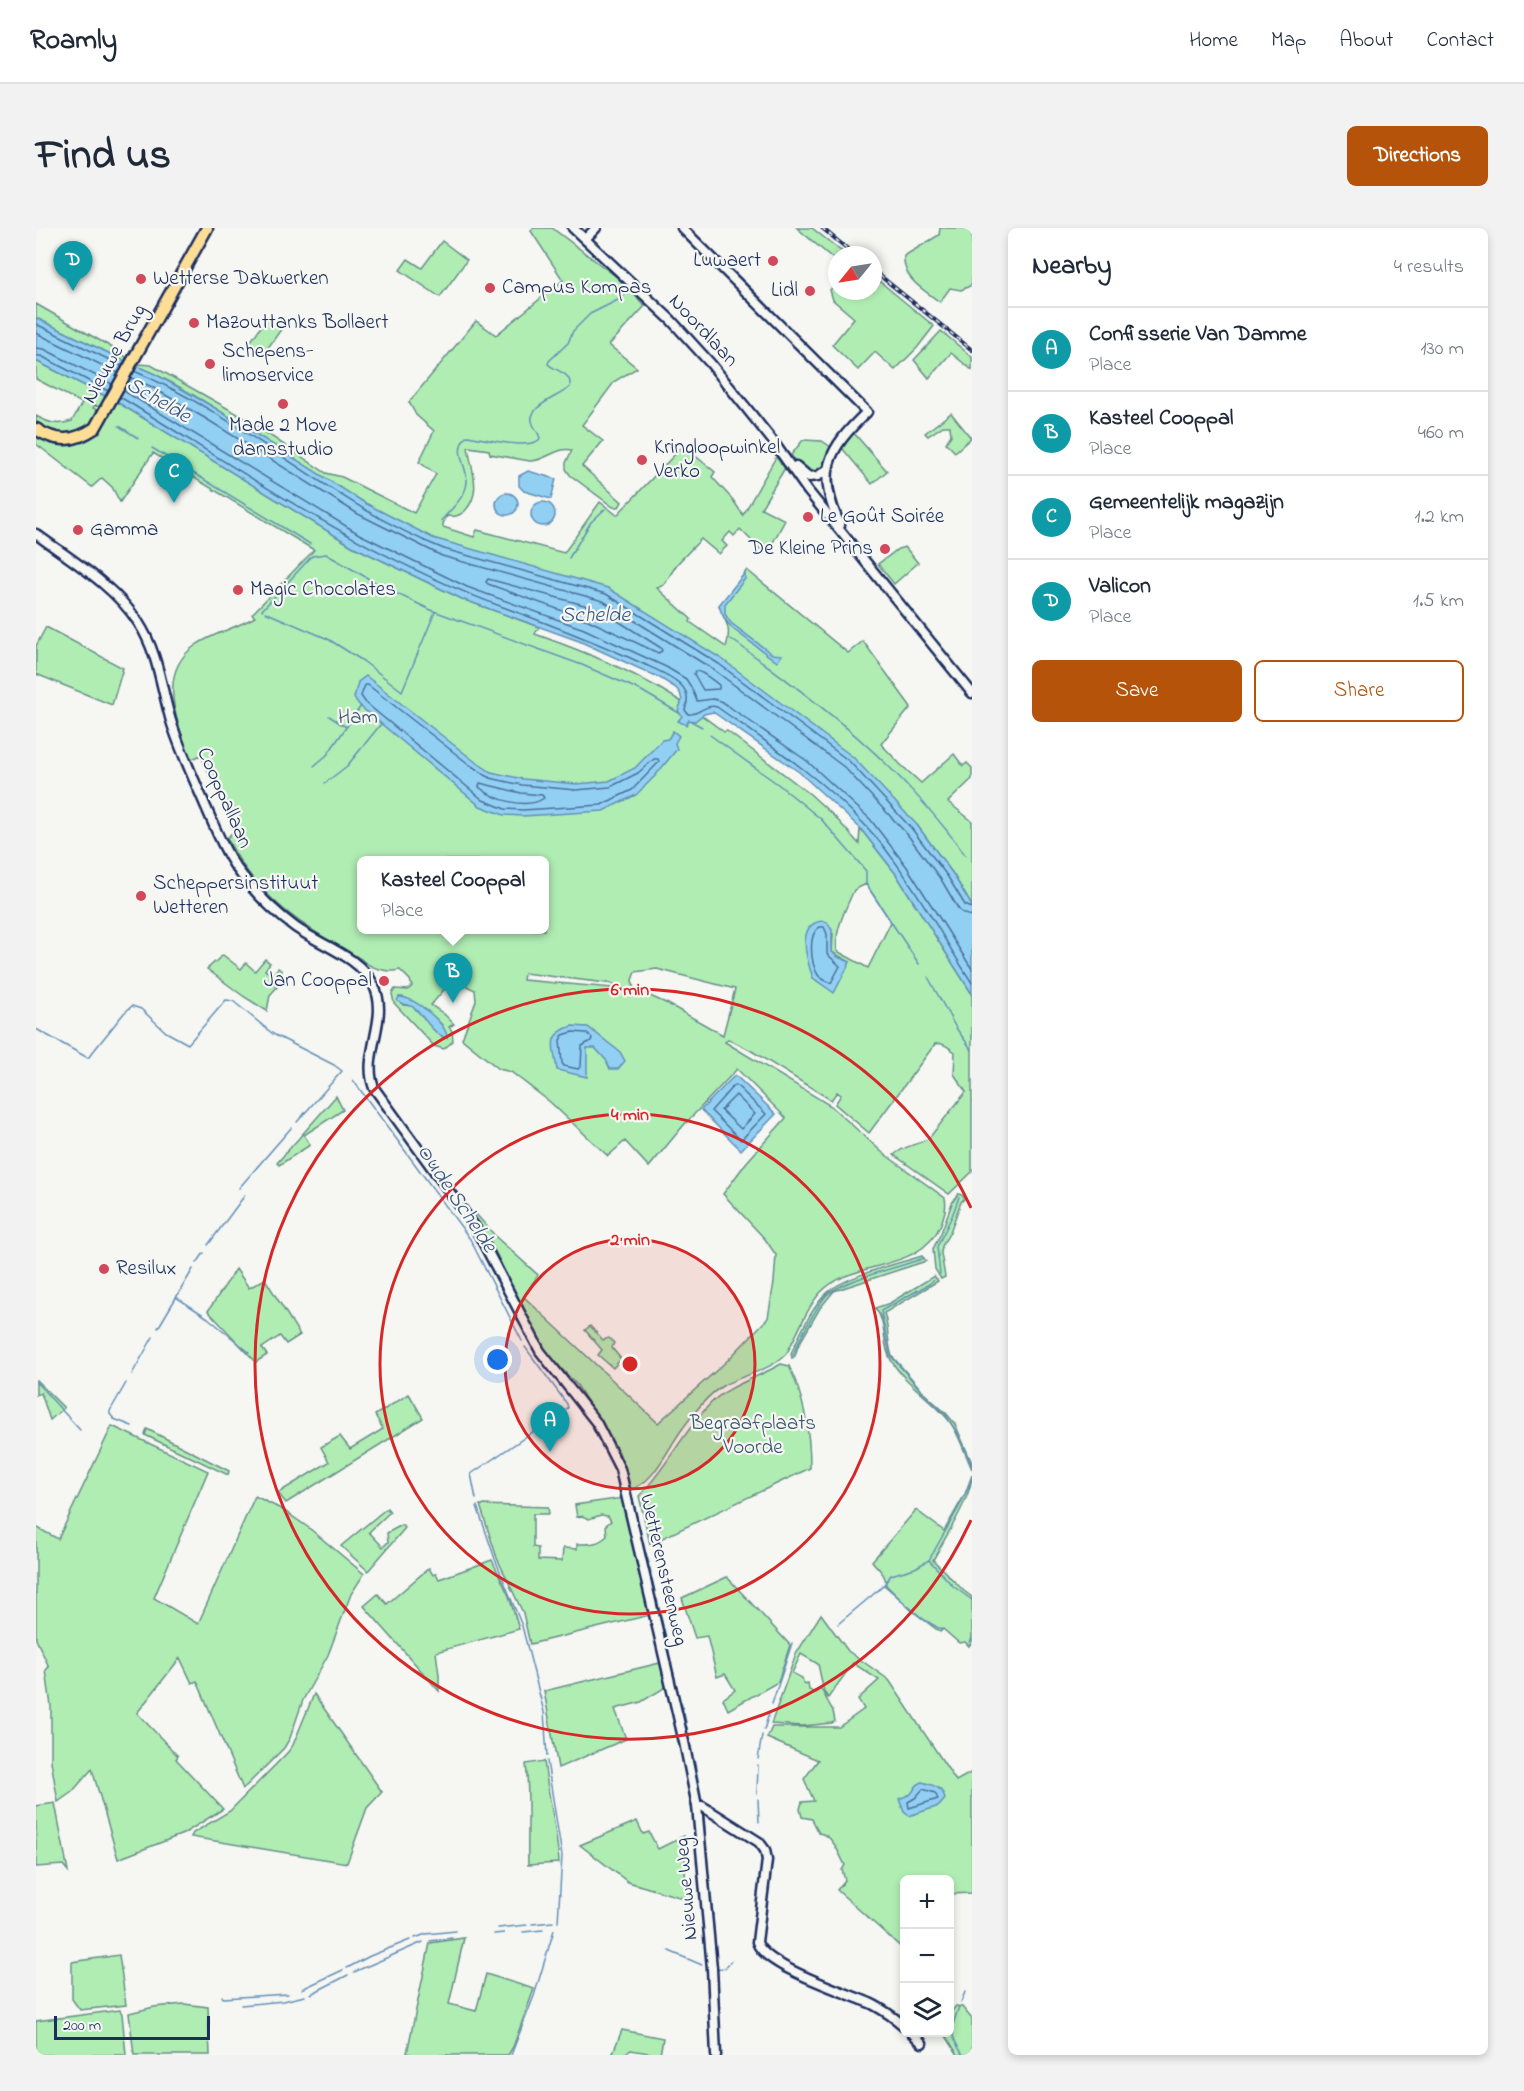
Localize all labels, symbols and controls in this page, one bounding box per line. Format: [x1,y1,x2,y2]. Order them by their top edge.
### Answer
text: Roamly [30,21,117,62]
text: Home [1189,26,1238,56]
text: Map [1271,26,1306,56]
text: About [1339,26,1393,56]
text: Contact [1426,26,1494,56]
text: Find us [36,126,171,187]
button: Directions [1347,126,1488,186]
pin: D [54,242,93,291]
place label: Luwaert [693,246,761,276]
north arrow [828,246,882,300]
text: Nearby [1032,248,1111,286]
text: 4 results [1394,253,1464,282]
marker: Luwaert [766,254,780,268]
place label: Wetterse Dakwerken [153,264,329,294]
marker: Wetterse Dakwerken [134,272,148,286]
place label: Campus Kompas [502,273,651,303]
place label: Lidl [771,276,798,306]
marker: Campus Kompas [483,281,497,295]
marker: Lidl [803,284,817,298]
street label: Noordlaan [661,288,745,374]
street label: Nieuwe Brug [75,299,156,410]
place label: Mazouttanks Bollaert [206,308,389,338]
marker: Mazouttanks Bollaert [187,316,201,330]
text: Confisserie Van Damme [1089,319,1307,351]
text: A [1045,335,1058,364]
text: 130 m [1420,335,1464,364]
place label: Schepens- limoservice [222,337,314,391]
text: Place [1089,351,1131,380]
marker: Schepens- limoservice [203,357,217,371]
water label: Schelde [120,370,197,433]
marker: Made 2 Move dansstudio [276,397,290,411]
text: Kasteel Cooppal [1089,403,1234,435]
place label: Made 2 Move dansstudio [229,411,338,465]
text: B [1045,419,1058,448]
text: 460 m [1418,419,1464,448]
place label: Kringloopwinkel Verko [653,433,780,487]
text: Place [1089,435,1131,464]
marker: Kringloopwinkel Verko [635,453,649,467]
pin: C [154,454,194,503]
text: Gemeentelijk magazijn [1089,487,1284,519]
place label: Le Goût Soirée [820,502,945,532]
text: C [1046,503,1057,532]
text: 1.2 km [1414,503,1464,532]
marker: Le Goût Soirée [801,510,815,524]
place label: Gamma [90,515,158,545]
text: Place [1089,519,1131,548]
marker: Gamma [71,523,85,537]
place label: De Kleine Prins [748,534,873,564]
marker: De Kleine Prins [878,542,892,556]
text: Valicon [1089,571,1151,603]
place label: Magic Chocolates [250,575,396,607]
marker: Magic Chocolates [231,583,245,597]
text: D [1044,587,1059,616]
text: 1.5 km [1413,587,1464,616]
water label: Schelde [560,600,631,632]
text: Place [1089,603,1131,632]
button: Save [1032,660,1242,722]
button: Share [1254,660,1464,722]
park label: Ham [338,703,378,733]
street label: Cooppallaan [188,743,260,853]
popup [357,856,549,934]
text: Kasteel Cooppal [381,865,525,897]
place label: Scheppersinstituut Wetteren [153,869,318,923]
marker: Scheppersinstituut Wetteren [134,889,148,903]
text: Place [381,897,423,926]
pin: B [434,954,472,1003]
place label: Jan Cooppal [264,966,372,996]
marker: Jan Cooppal [377,974,391,988]
text: 6 min [611,978,649,1004]
text: 4 min [611,1103,649,1129]
water label: Oude Schelde [408,1138,505,1261]
text: 2 min [609,1228,650,1254]
place label: Resilux [116,1254,176,1284]
marker: Resilux [97,1262,111,1276]
your location [483,1345,512,1374]
centre of rings [620,1354,640,1374]
pin: A [530,1402,570,1452]
park label: Begraafplaats Voorde [689,1409,816,1463]
street label: Wetterensteenweg [629,1491,695,1649]
street label: Nieuwe Weg [668,1836,708,1942]
map controls [900,1875,954,2037]
button: + [900,1875,954,1929]
button: − [900,1929,954,1983]
button: layers [900,1983,954,2037]
scale bar [54,2013,210,2040]
text: 200 m [63,2014,101,2038]

